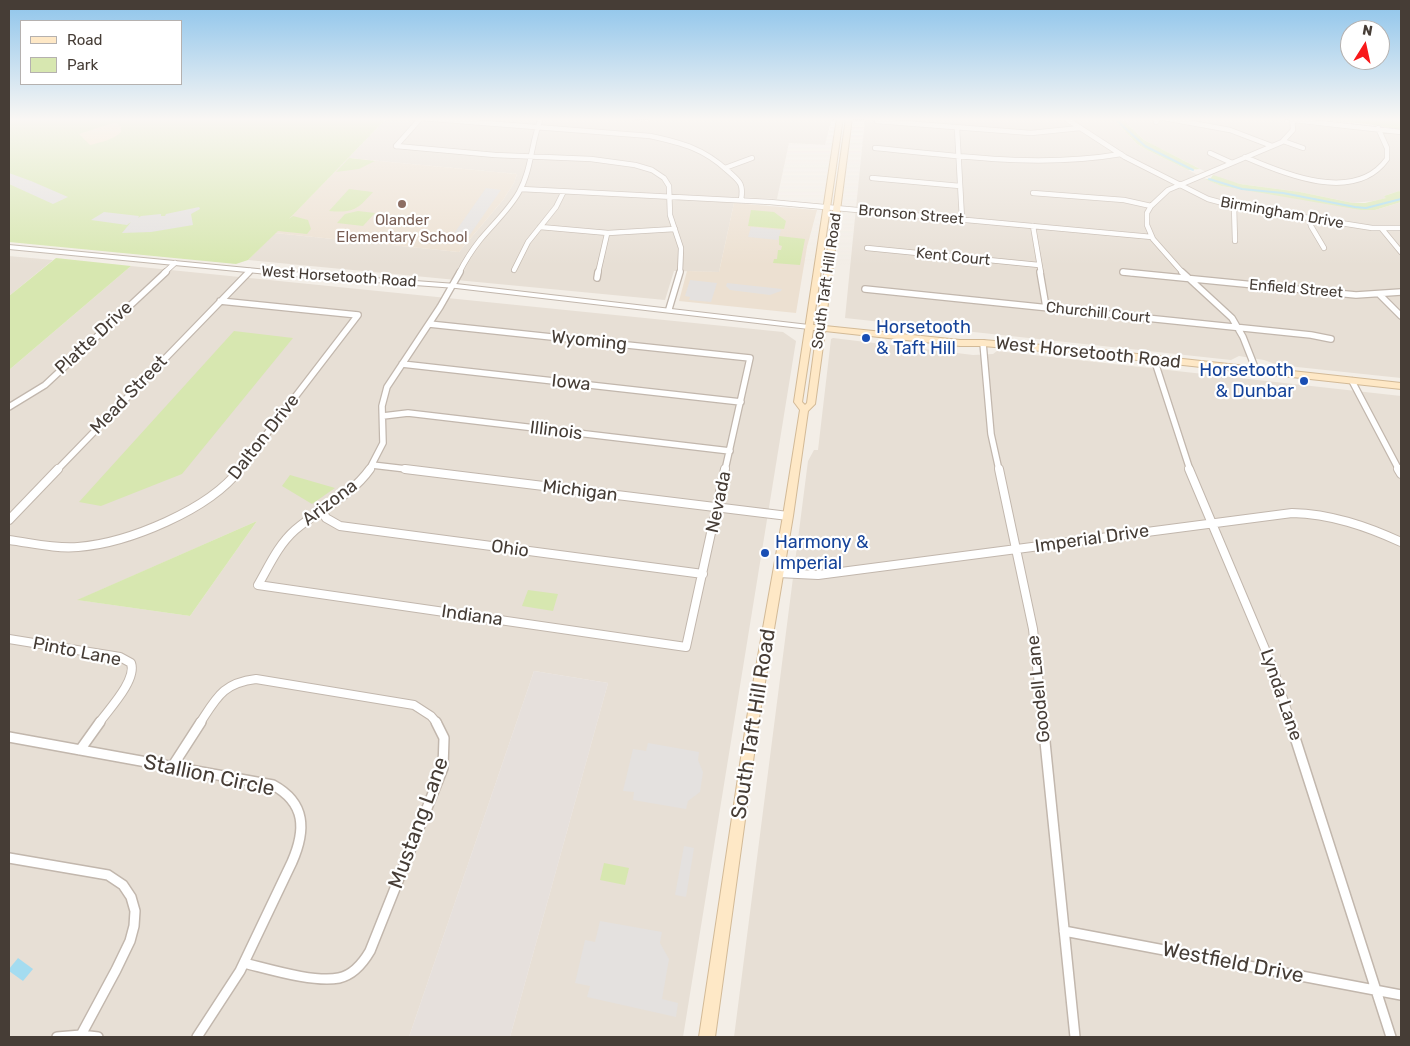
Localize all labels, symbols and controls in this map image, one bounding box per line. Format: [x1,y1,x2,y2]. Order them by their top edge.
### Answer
legend [20,20,182,85]
north arrow [1340,20,1390,70]
text: N [1361,21,1374,40]
text: Road [67,31,103,49]
text: Park [67,56,98,74]
street label: Birmingham Drive [1219,193,1345,233]
marker: Olander Elementary School [396,198,408,210]
street label: Bronson Street [858,201,964,229]
place label: Olander Elementary School [336,212,468,247]
street label: South Taft Hill Road [809,212,845,350]
street label: Kent Court [915,244,991,270]
street label: West Horsetooth Road [261,263,417,291]
street label: Enfield Street [1248,276,1344,302]
street label: Platte Drive [51,297,137,379]
street label: Churchill Court [1045,299,1151,327]
place label: Horsetooth & Taft Hill [876,317,971,359]
street label: Wyoming [550,326,628,356]
marker: Horsetooth & Taft Hill [860,332,872,344]
street label: West Horsetooth Road [994,333,1182,373]
street label: Mead Street [86,351,172,439]
place label: Horsetooth & Dunbar [1199,360,1294,402]
street label: Iowa [550,370,592,396]
marker: Horsetooth & Dunbar [1298,375,1310,387]
street label: Dalton Drive [224,390,304,484]
street label: Illinois [528,417,584,445]
street label: Nevada [702,469,736,535]
street label: Arizona [298,475,362,531]
street label: Michigan [541,476,619,506]
street label: Imperial Drive [1034,520,1150,558]
place label: Harmony & Imperial [775,532,868,574]
street label: Ohio [490,536,530,562]
marker: Harmony & Imperial [759,547,771,559]
street label: Indiana [440,601,504,631]
street label: South Taft Hill Road [727,627,781,821]
street label: Pinto Lane [31,633,123,671]
street label: Goodell Lane [1023,634,1055,744]
street label: Lynda Lane [1255,646,1307,744]
street label: Stallion Circle [141,750,277,802]
street label: Mustang Lane [384,754,454,892]
street label: Westfield Drive [1160,937,1306,989]

